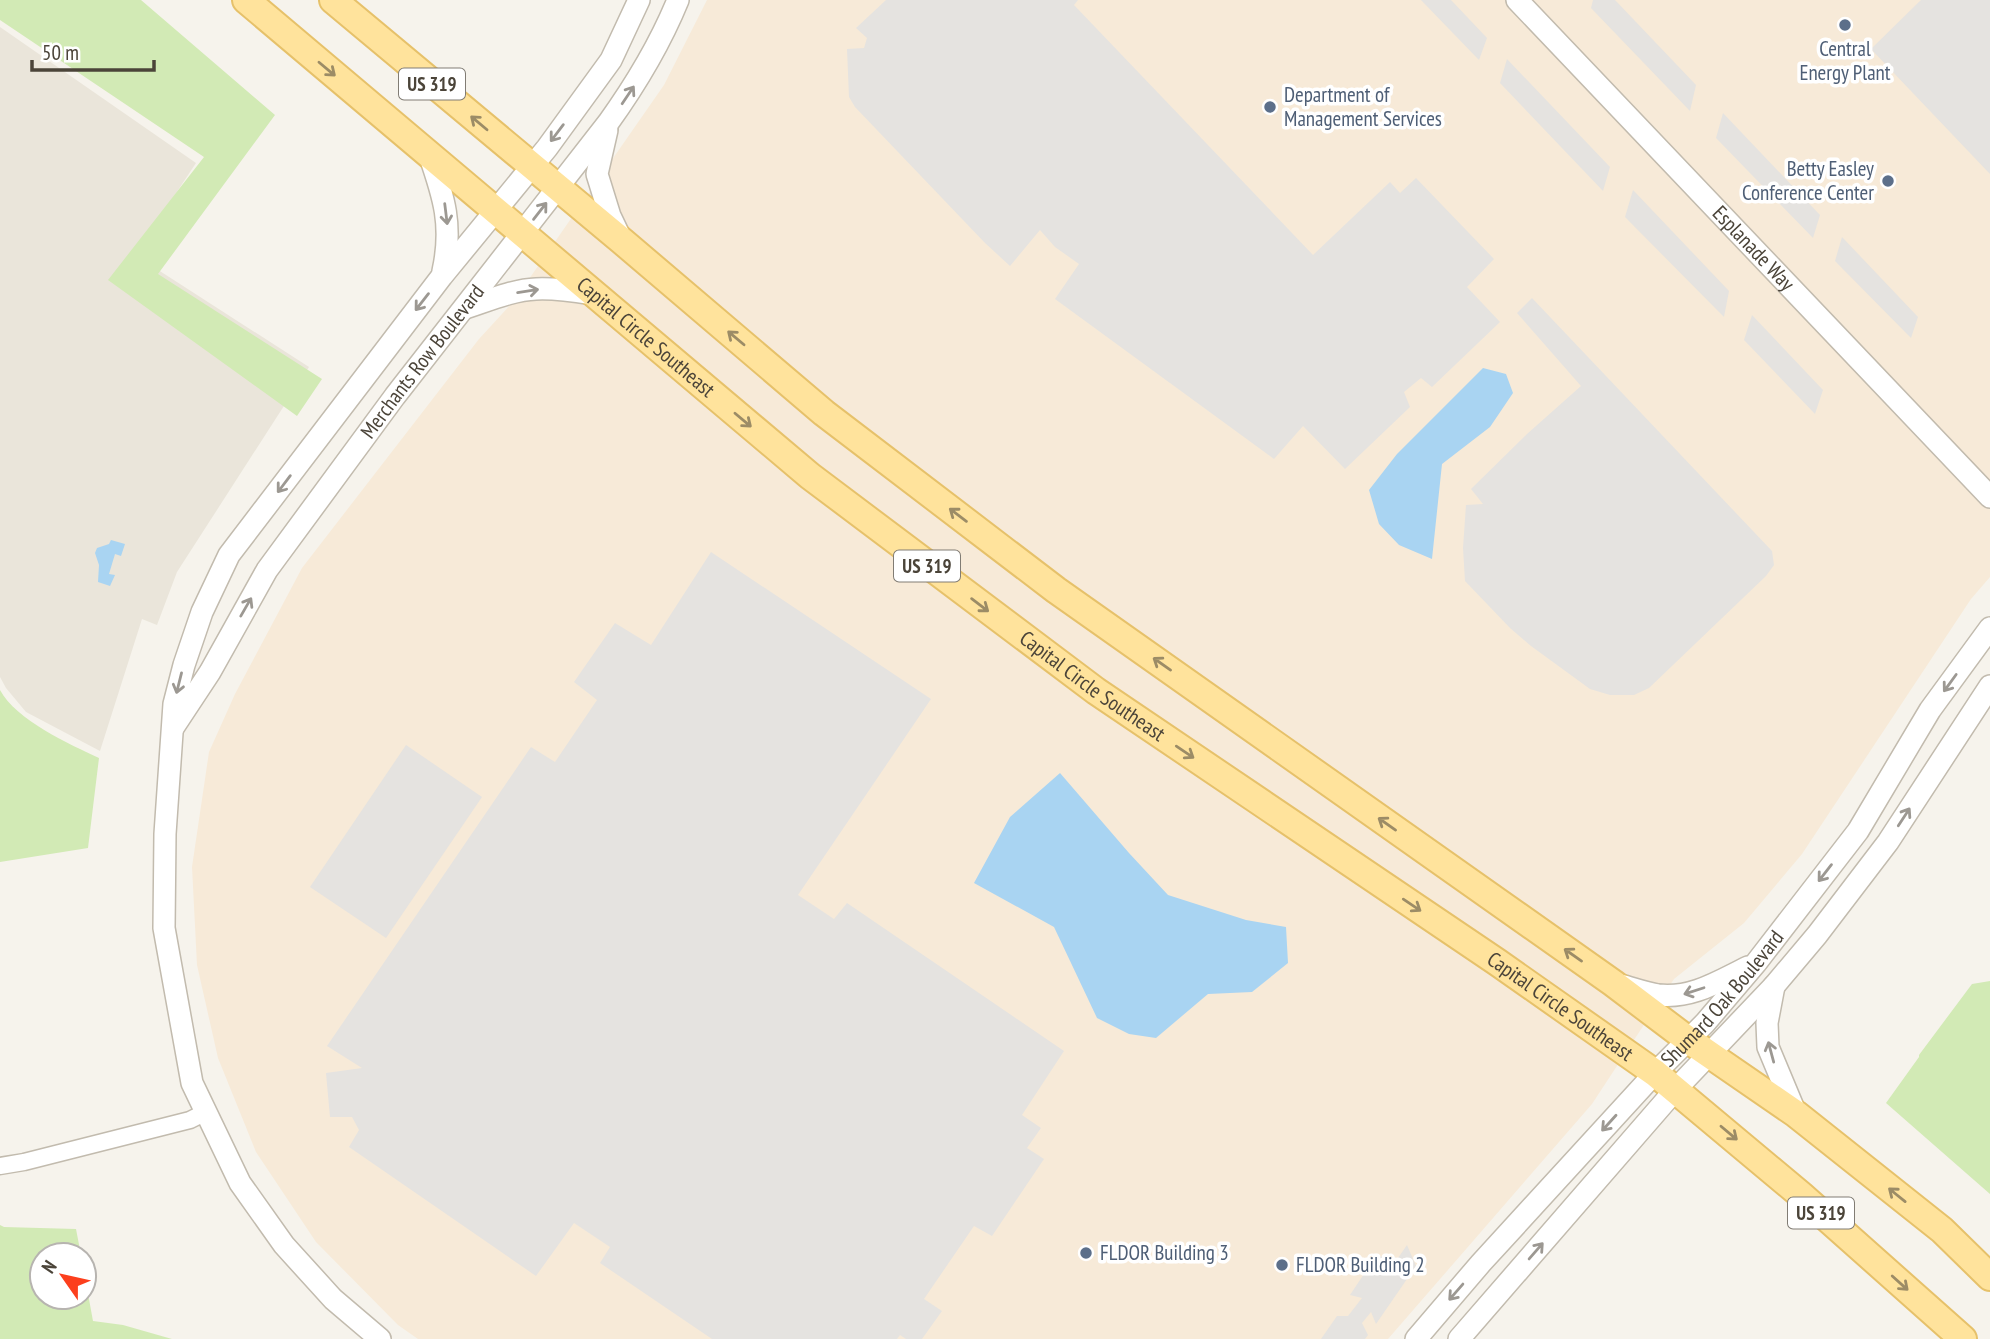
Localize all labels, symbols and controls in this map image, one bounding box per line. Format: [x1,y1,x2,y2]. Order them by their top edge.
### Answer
marker: Central Energy Plant [1837,17,1853,33]
scale bar [32,28,154,72]
place label: Central Energy Plant [1799,35,1891,86]
text: 50 m [42,39,79,66]
one-way arrow [318,61,336,77]
road number: US 319 [399,68,465,100]
place label: Department of Management Services [1284,81,1442,132]
one-way arrow [621,85,635,105]
marker: Department of Management Services [1262,99,1278,115]
one-way arrow [470,115,488,131]
one-way arrow [550,123,565,142]
place label: Betty Easley Conference Center [1742,155,1874,206]
marker: Betty Easley Conference Center [1880,173,1896,189]
street label: Esplanade Way [1707,200,1801,297]
one-way arrow [439,203,452,225]
one-way arrow [532,203,547,221]
street label: Capital Circle Southeast [571,271,721,403]
street label: Merchants Row Boulevard [354,279,490,444]
one-way arrow [516,284,538,297]
one-way arrow [414,293,429,311]
one-way arrow [727,330,745,346]
one-way arrow [734,412,752,428]
one-way arrow [277,474,292,492]
one-way arrow [950,508,968,523]
road number: US 319 [894,551,960,582]
one-way arrow [240,597,253,618]
one-way arrow [970,598,989,613]
street label: Capital Circle Southeast [1015,624,1171,747]
one-way arrow [1153,657,1172,671]
one-way arrow [172,671,185,693]
one-way arrow [1942,673,1957,692]
one-way arrow [1175,744,1194,759]
one-way arrow [1897,808,1911,828]
one-way arrow [1378,817,1397,831]
one-way arrow [1818,864,1833,882]
one-way arrow [1402,897,1421,912]
street label: Shumard Oak Boulevard [1655,925,1789,1073]
street label: Capital Circle Southeast [1482,945,1639,1067]
one-way arrow [1564,948,1583,962]
one-way arrow [1684,986,1706,999]
one-way arrow [1763,1041,1776,1063]
one-way arrow [1601,1114,1617,1132]
one-way arrow [1719,1125,1737,1141]
one-way arrow [1889,1187,1907,1202]
road number: US 319 [1788,1198,1854,1228]
place label: FLDOR Building 3 [1100,1239,1229,1266]
north arrow [28,1241,98,1311]
one-way arrow [1528,1242,1544,1260]
marker: FLDOR Building 3 [1078,1245,1094,1261]
place label: FLDOR Building 2 [1296,1251,1425,1278]
text: N [36,1256,62,1277]
marker: FLDOR Building 2 [1274,1257,1290,1273]
one-way arrow [1891,1275,1909,1291]
one-way arrow [1448,1283,1464,1301]

